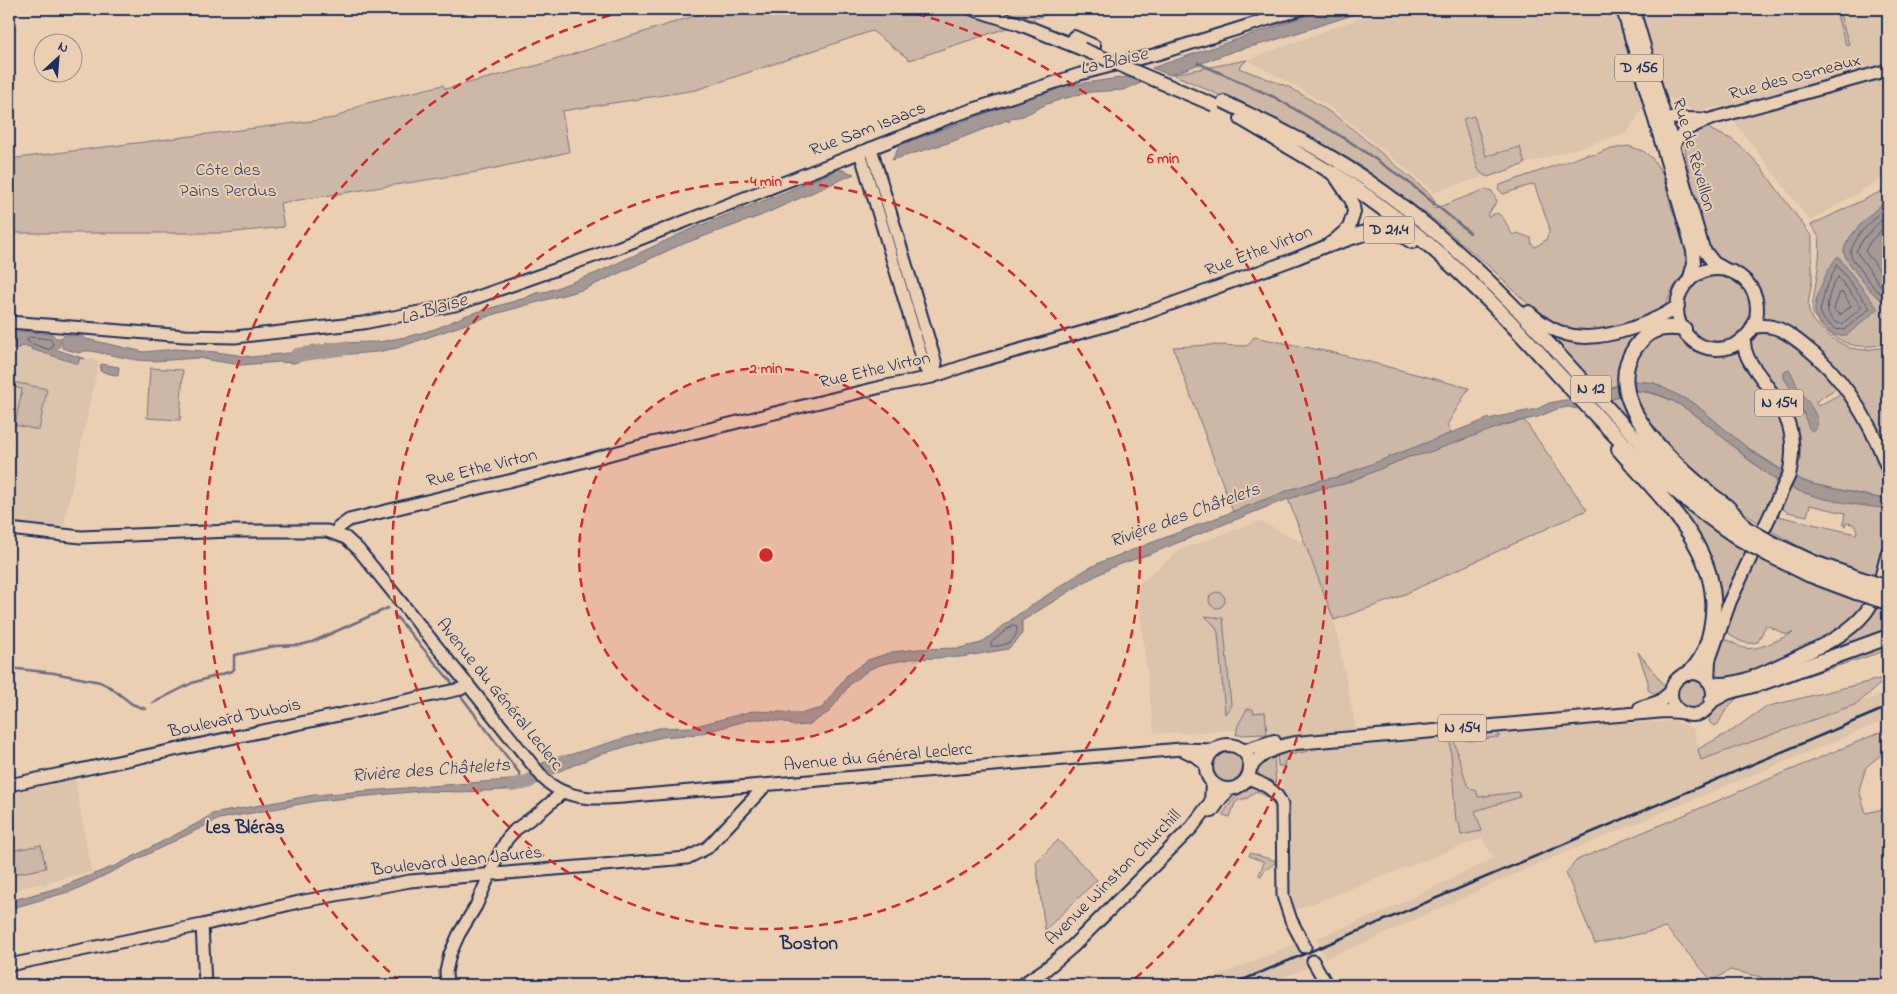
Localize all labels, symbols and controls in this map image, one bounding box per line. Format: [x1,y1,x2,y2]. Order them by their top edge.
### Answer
north arrow [32,32,82,82]
text: N [54,36,72,59]
water label: La Blaise [1077,41,1152,83]
street label: Rue des Osmeaux [1726,48,1864,108]
road number: D 156 [1615,54,1663,82]
street label: Rue de Réveillon [1664,95,1722,215]
street label: Rue Sam Isaacs [806,96,930,164]
text: 6 min [1146,148,1180,170]
park label: Côte des Pains Perdus [179,158,277,205]
text: 4 min [749,171,782,193]
road number: D 21.4 [1364,216,1414,244]
street label: Rue Ethe Virton [1201,220,1317,284]
water label: La Blaise [397,287,472,333]
street label: Rue Ethe Virton [817,346,933,396]
text: 2 min [749,358,783,380]
road number: N 12 [1571,376,1611,402]
road number: N 154 [1755,389,1803,416]
street label: Rue Ethe Virton [424,443,540,495]
water label: Rivière des Châtelets [1106,476,1264,556]
centre of rings [757,546,775,564]
street label: Avenue du Général Leclerc [429,613,569,777]
street label: Boulevard Dubois [166,692,303,746]
road number: N 154 [1438,714,1486,741]
street label: Avenue du Général Leclerc [782,737,974,779]
water label: Rivière des Châtelets [351,752,511,790]
street label: Avenue Winston Churchill [1040,804,1188,952]
district label: Les Bléras [205,815,285,842]
street label: Boulevard Jean Jaurès [370,840,543,884]
district label: Boston [779,931,838,958]

